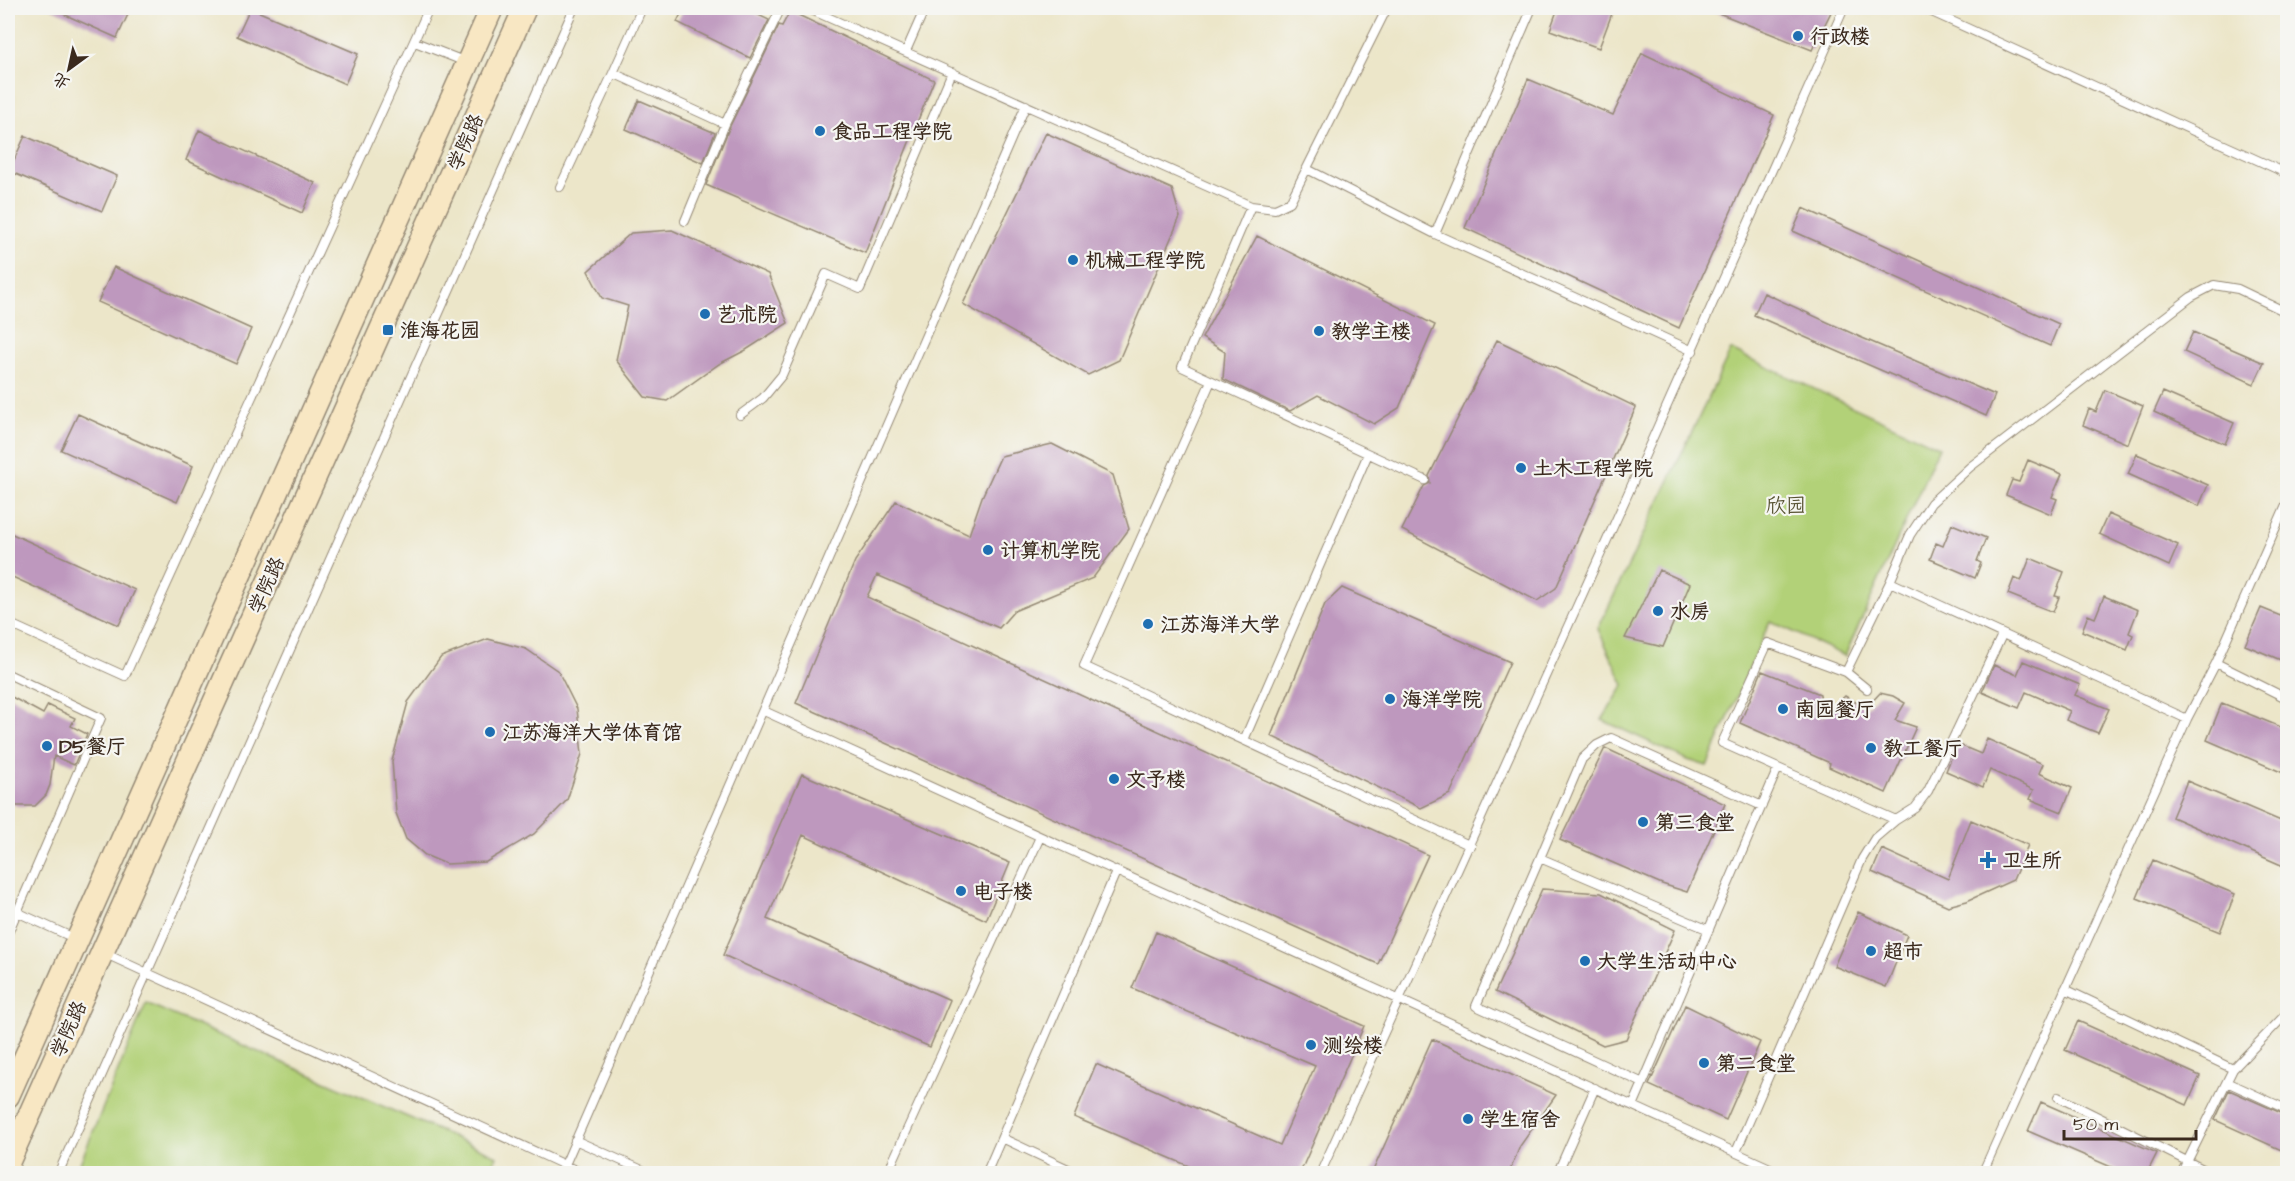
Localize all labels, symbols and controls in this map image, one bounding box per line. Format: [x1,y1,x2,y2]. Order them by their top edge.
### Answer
place label: 行政楼 [1810,23,1870,51]
marker: 行政楼 [1791,29,1805,43]
north arrow [39,39,99,99]
text: 北 [49,67,74,94]
street label: 学院路 [441,108,491,176]
place label: 食品工程学院 [832,118,952,146]
marker: 食品工程学院 [813,124,827,138]
place label: 机械工程学院 [1085,247,1205,275]
marker: 机械工程学院 [1066,253,1080,267]
place label: 艺术院 [717,301,777,329]
marker: 艺术院 [698,307,712,321]
place label: 淮海花园 [400,317,480,345]
place label: 教学主楼 [1331,318,1411,346]
marker: 淮海花园 [381,323,395,337]
marker: 教学主楼 [1312,324,1326,338]
place label: 土木工程学院 [1533,455,1653,483]
marker: 土木工程学院 [1514,461,1528,475]
park label: 欣园 [1766,492,1806,520]
place label: 计算机学院 [1000,537,1100,565]
marker: 计算机学院 [981,543,995,557]
street label: 学院路 [242,551,292,619]
place label: 水房 [1670,598,1710,626]
marker: 水房 [1651,604,1665,618]
place label: 江苏海洋大学 [1160,611,1280,639]
marker: 江苏海洋大学 [1141,617,1155,631]
place label: 海洋学院 [1402,686,1482,714]
marker: 海洋学院 [1383,692,1397,706]
place label: 南园餐厅 [1795,696,1875,724]
marker: 南园餐厅 [1776,702,1790,716]
place label: 江苏海洋大学体育馆 [502,719,682,747]
marker: 江苏海洋大学体育馆 [483,725,497,739]
place label: D5餐厅 [59,733,126,761]
place label: 教工餐厅 [1883,735,1963,763]
marker: D5餐厅 [40,739,54,753]
marker: 教工餐厅 [1864,741,1878,755]
place label: 文予楼 [1126,766,1186,794]
marker: 文予楼 [1107,772,1121,786]
place label: 第三食堂 [1655,809,1735,837]
marker: 第三食堂 [1636,815,1650,829]
place label: 卫生所 [2002,847,2062,875]
marker: 卫生所 [1979,851,1997,869]
place label: 电子楼 [973,878,1033,906]
marker: 电子楼 [954,884,968,898]
place label: 超市 [1883,938,1923,966]
marker: 超市 [1864,944,1878,958]
place label: 大学生活动中心 [1597,948,1737,976]
marker: 大学生活动中心 [1578,954,1592,968]
street label: 学院路 [44,995,94,1063]
place label: 测绘楼 [1323,1032,1383,1060]
marker: 测绘楼 [1304,1038,1318,1052]
place label: 第二食堂 [1716,1050,1796,1078]
marker: 第二食堂 [1697,1056,1711,1070]
scale bar [2064,1103,2196,1141]
place label: 学生宿舍 [1480,1106,1560,1134]
marker: 学生宿舍 [1461,1112,1475,1126]
text: 50 m [2073,1112,2118,1137]

